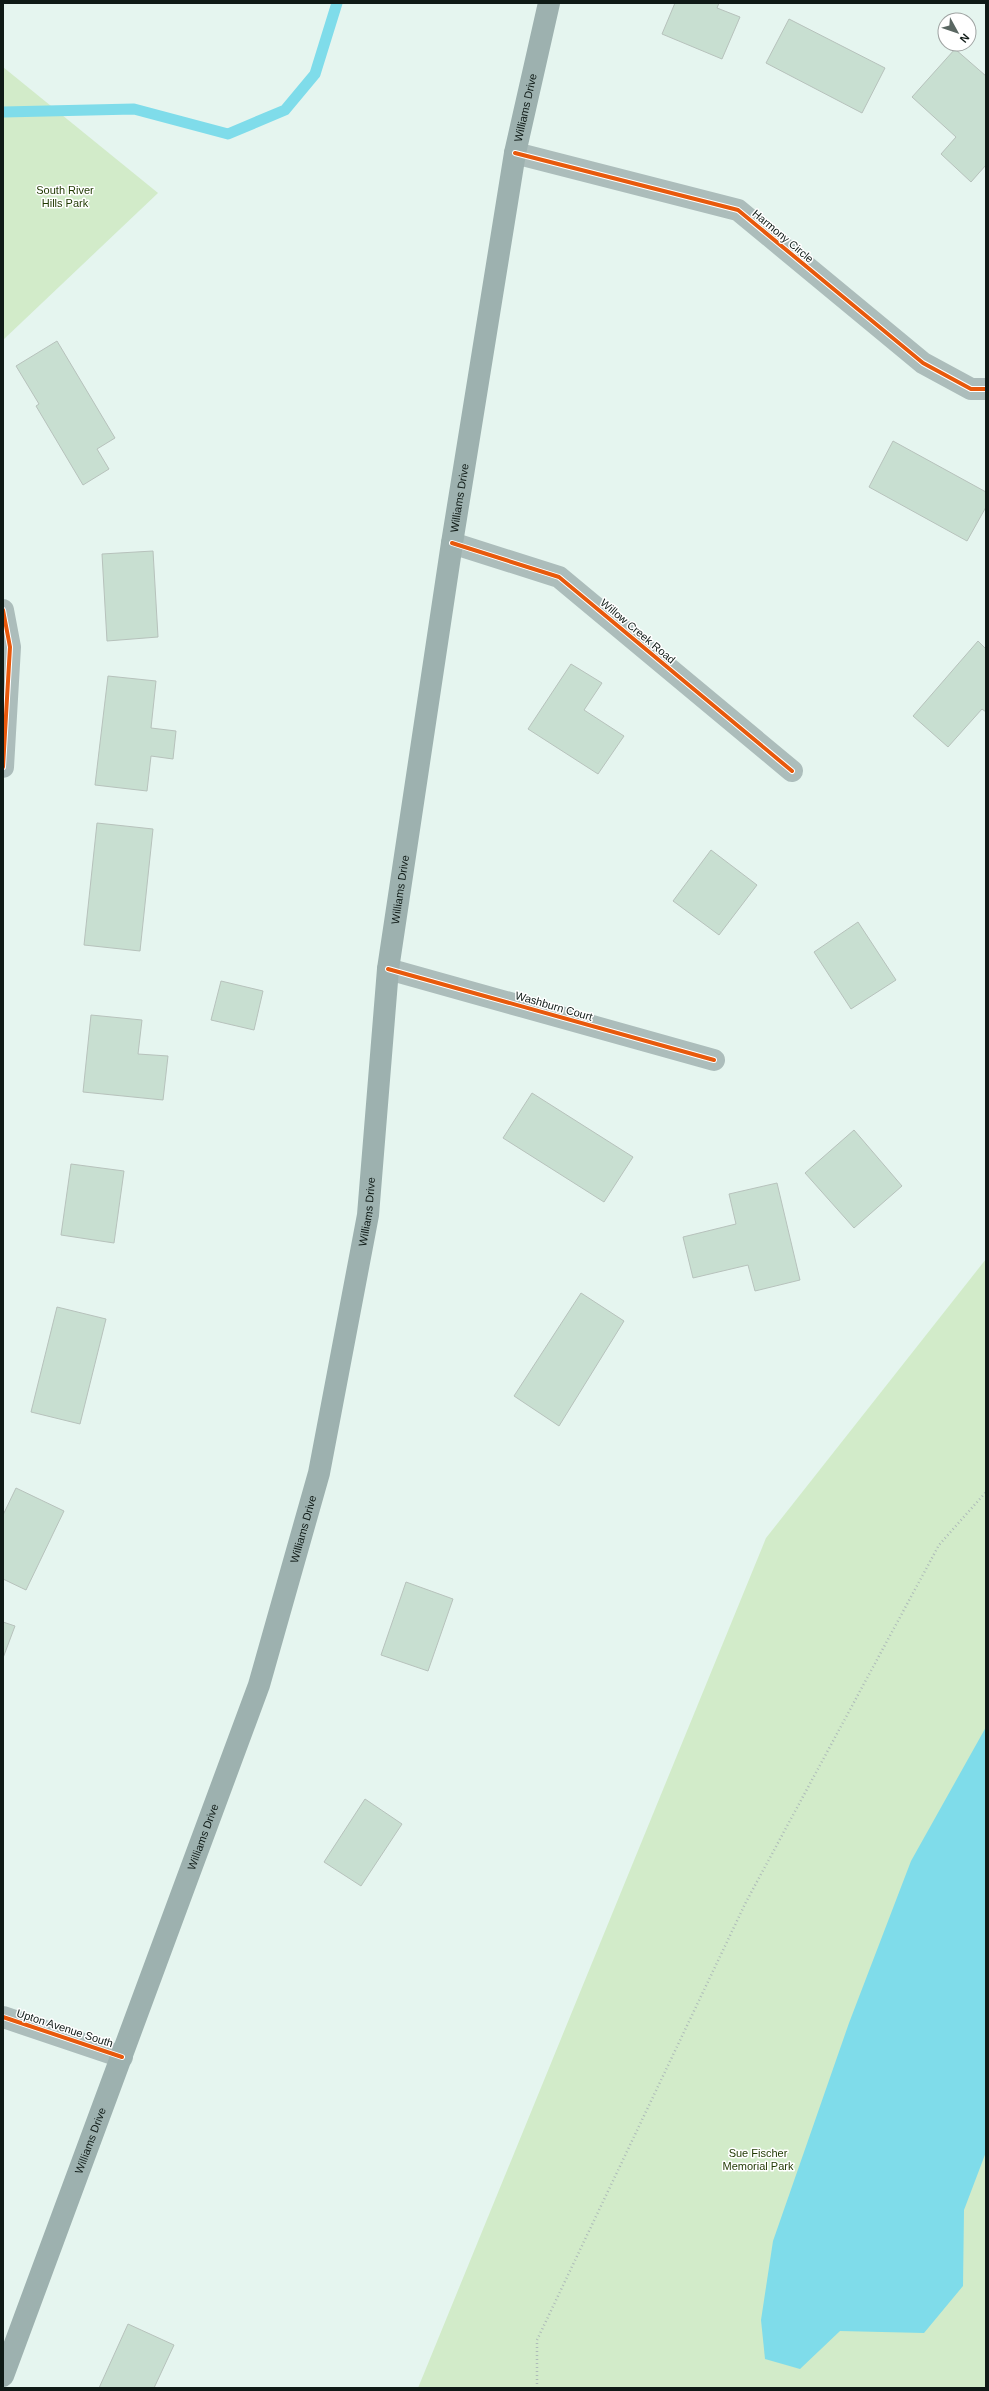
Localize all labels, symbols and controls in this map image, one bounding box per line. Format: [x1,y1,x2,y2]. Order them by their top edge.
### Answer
north arrow [937,12,977,52]
text: N [957,32,972,45]
street label: Williams Drive [512,72,539,143]
park label: South River Hills Park [36,184,94,209]
street label: Harmony Circle [750,207,816,265]
street label: Williams Drive [448,463,471,533]
street label: Willow Creek Road [598,596,678,666]
street label: Williams Drive [389,854,411,925]
street label: Washburn Court [514,989,594,1023]
street label: Williams Drive [356,1177,377,1247]
street label: Williams Drive [288,1494,318,1564]
street label: Williams Drive [185,1802,221,1872]
street label: Upton Avenue South [15,2007,115,2049]
street label: Williams Drive [72,2106,108,2175]
park label: Sue Fischer Memorial Park [723,2147,794,2172]

